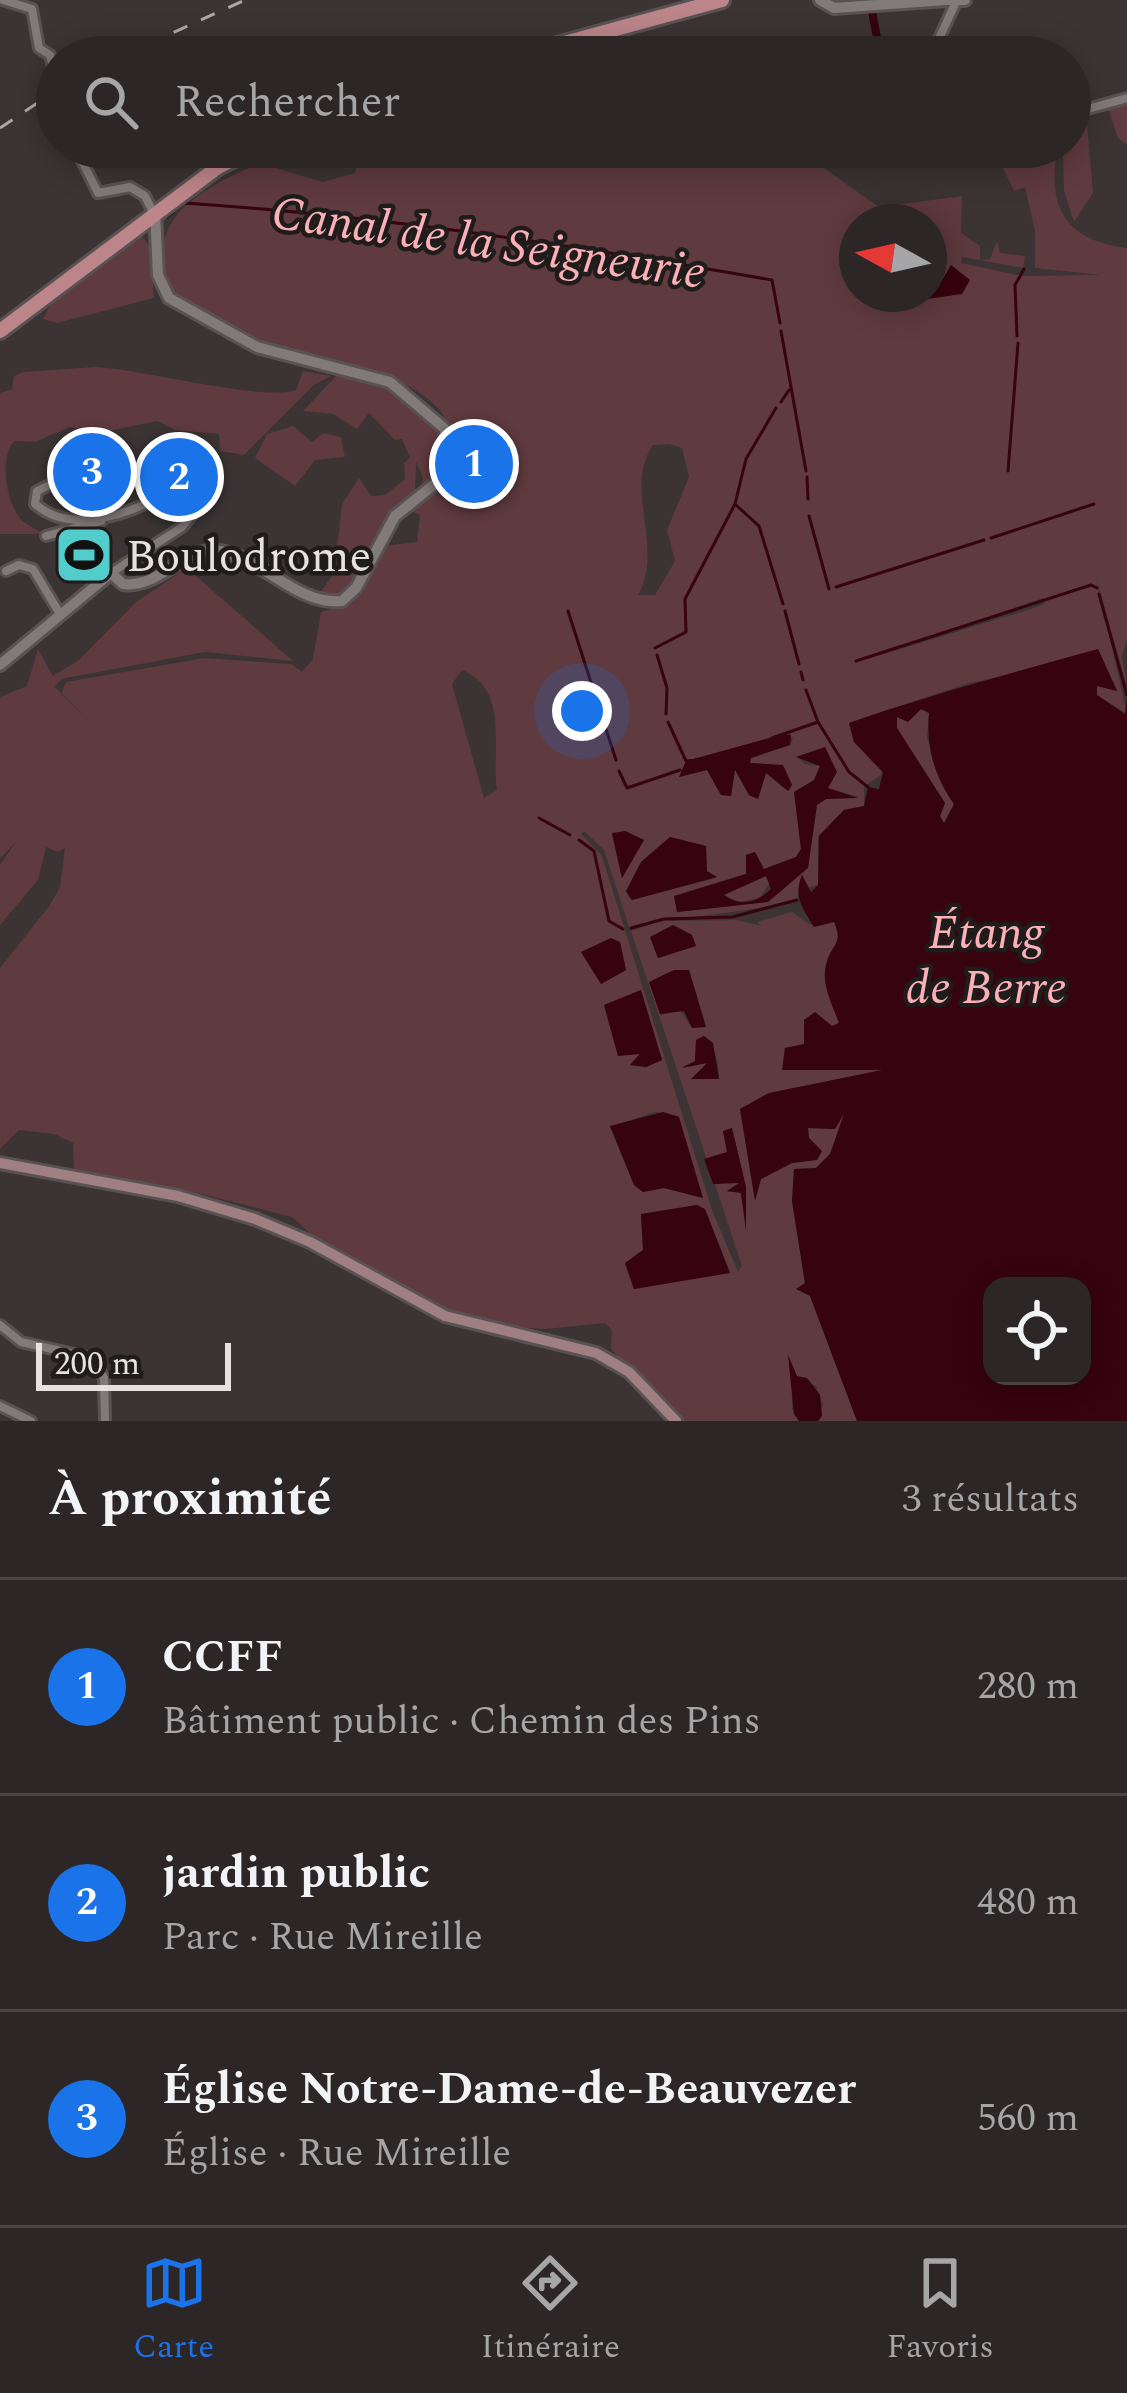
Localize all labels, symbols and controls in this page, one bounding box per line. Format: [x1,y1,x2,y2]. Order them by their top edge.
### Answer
search box [36,36,1091,168]
text: Rechercher [174,68,400,137]
icon: search [78,69,144,135]
water label: Canal de la Seigneurie [267,177,710,310]
north arrow [839,204,947,312]
pin: 1 [435,419,513,509]
pin: 3 [53,427,131,517]
pin: 2 [140,432,218,522]
place label: Boulodrome [126,523,371,592]
sports icon: Boulodrome [53,524,115,586]
your location [552,681,612,741]
water label: Étang de Berre [905,897,1067,1025]
map controls [983,1277,1091,1385]
button: locate [983,1277,1091,1385]
scale bar [36,1337,231,1390]
text: 200 m [54,1339,140,1389]
text: À proximité [48,1460,332,1538]
text: 3 résultats [902,1470,1079,1529]
text: CCFF [162,1623,283,1692]
text: 1 [76,1657,98,1716]
text: 280 m [977,1657,1079,1716]
text: Bâtiment public · Chemin des Pins [162,1692,761,1751]
text: jardin public [162,1839,430,1908]
text: 2 [76,1873,98,1932]
text: 480 m [977,1873,1079,1932]
text: Parc · Rue Mireille [162,1908,483,1967]
text: Église Notre-Dame-de-Beauvezer [162,2055,856,2124]
text: 3 [76,2089,98,2148]
text: 560 m [977,2089,1079,2148]
text: Église · Rue Mireille [162,2124,511,2183]
tab: Carte [133,2250,214,2372]
tab: Itinéraire [481,2250,620,2372]
tab: Favoris [887,2250,994,2372]

